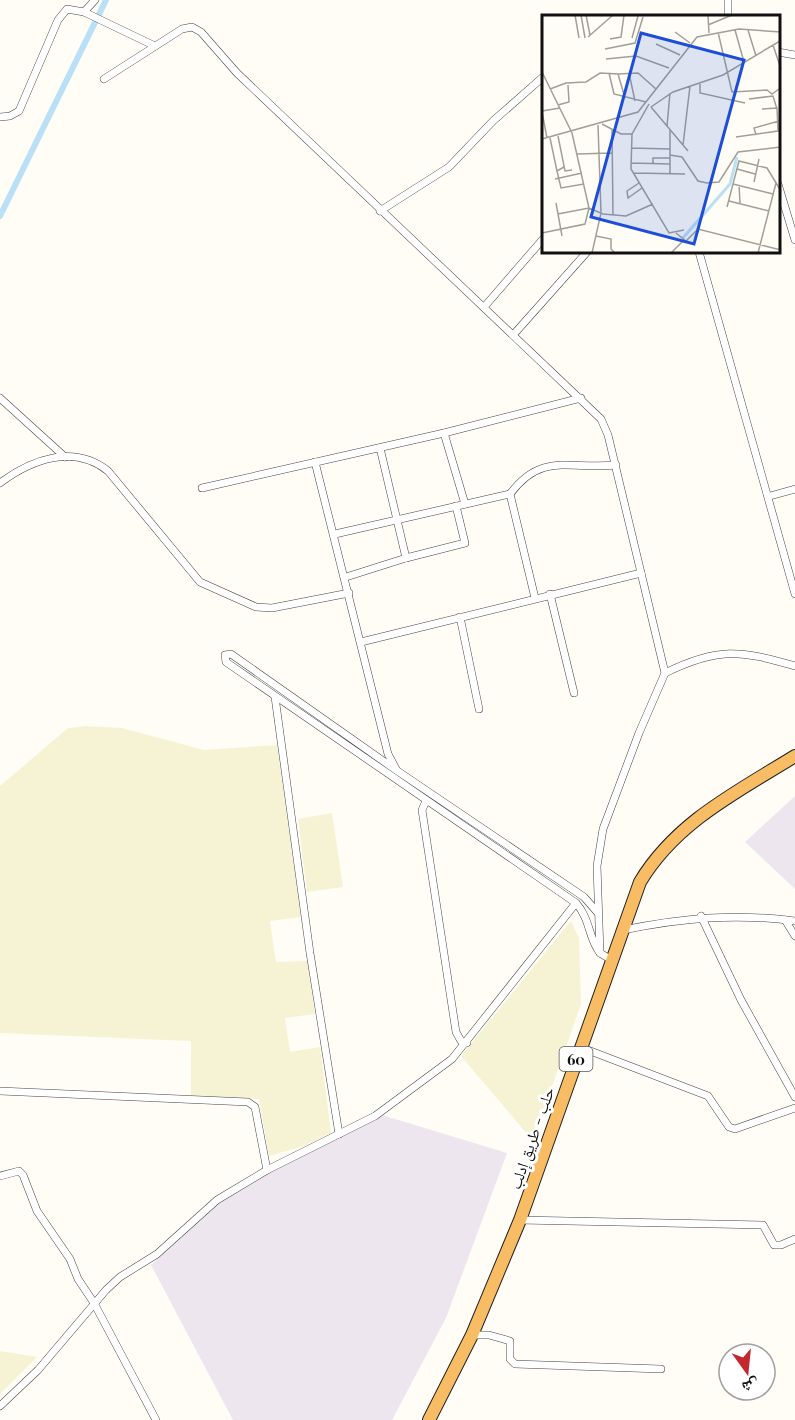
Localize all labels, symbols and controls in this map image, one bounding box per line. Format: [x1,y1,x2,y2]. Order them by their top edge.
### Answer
inset map [542,15,780,254]
road number: 60 [560,1047,592,1071]
street label: حلب - طريق إدلب [504,1084,559,1192]
north arrow [717,1342,777,1402]
text: ش [740,1375,762,1399]

